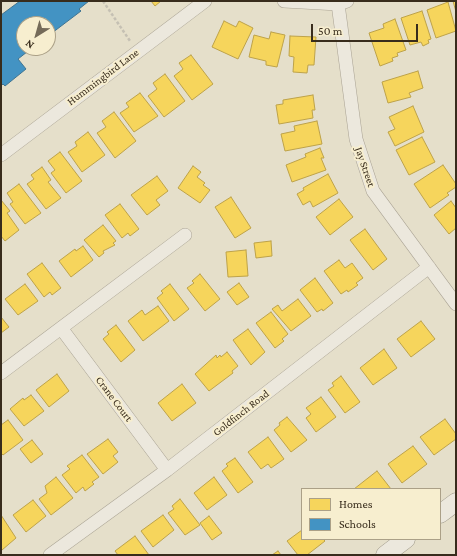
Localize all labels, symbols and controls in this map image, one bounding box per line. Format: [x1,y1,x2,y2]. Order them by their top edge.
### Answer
north arrow [16,16,56,56]
scale bar [313,16,420,42]
text: 50 m [318,24,342,38]
text: N [23,38,36,52]
street label: Hummingbird Lane [65,46,141,108]
street label: Jay Street [352,145,378,189]
street label: Crane Court [93,374,135,424]
street label: Goldfinch Road [210,387,272,439]
legend [301,488,441,540]
text: Homes [339,497,372,511]
text: Schools [339,517,376,531]

